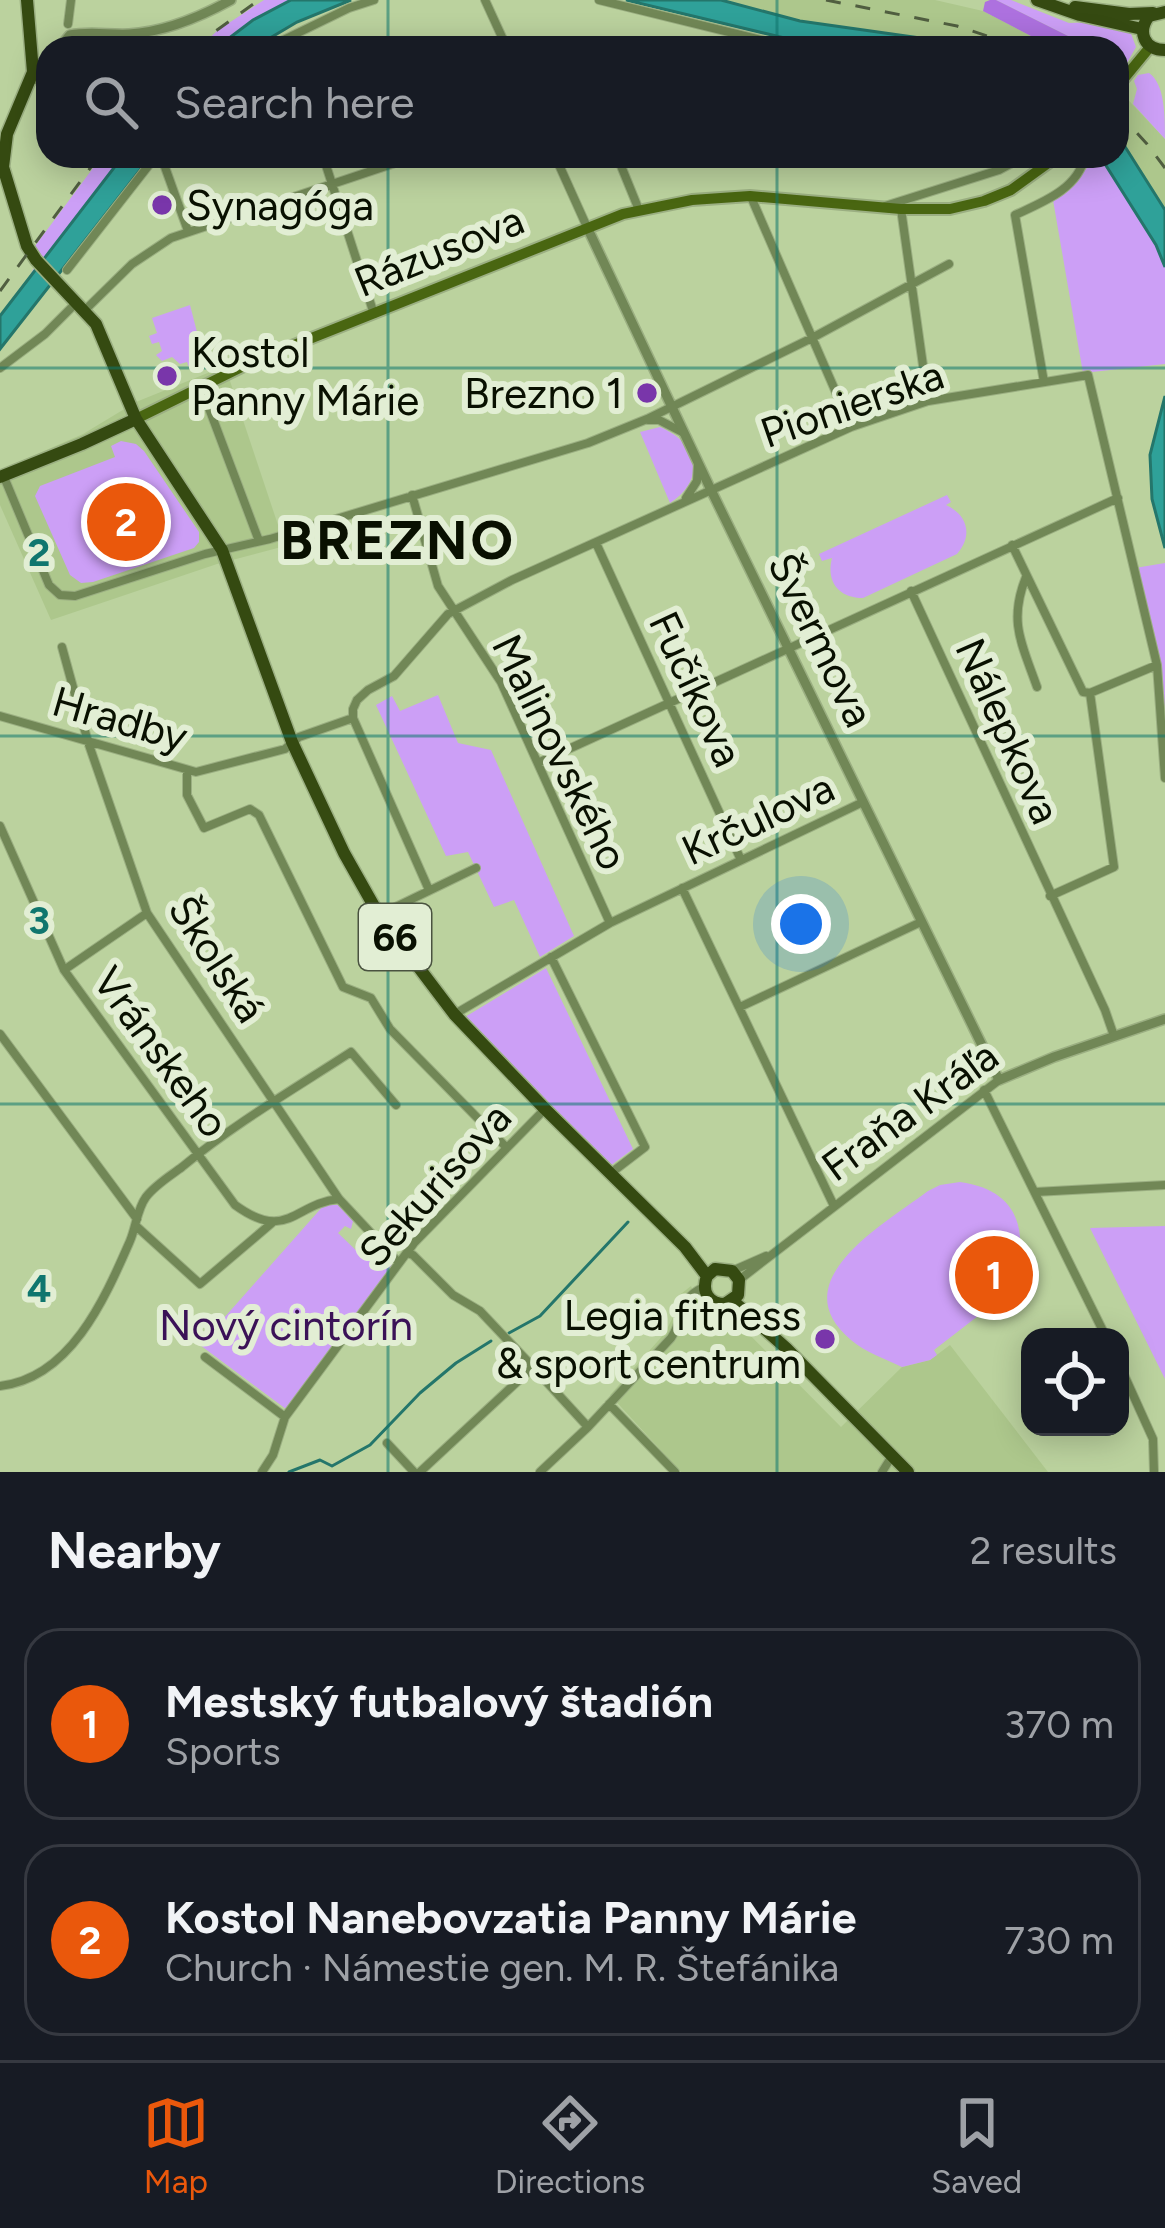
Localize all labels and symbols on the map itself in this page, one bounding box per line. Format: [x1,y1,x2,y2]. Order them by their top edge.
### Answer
place label: Synagóga [186,180,374,231]
marker: Synagóga [149,192,175,218]
street label: Rázusova [347,194,531,308]
place label: Kostol Panny Márie [191,327,419,426]
street label: Pionierska [754,349,950,459]
marker: Kostol Panny Márie [154,363,180,389]
place label: Brezno 1 [464,368,623,419]
marker: Brezno 1 [634,380,660,406]
pin: 2 [87,477,165,567]
district label: BREZNO [280,508,516,573]
text: 2 [28,529,50,576]
street label: Švermova [757,545,885,735]
street label: Fučíkova [638,604,754,774]
street label: Malinovského [481,626,639,878]
street label: Nálepkova [945,630,1071,832]
street label: Hradby [47,675,193,763]
street label: Krčulova [674,762,842,876]
street label: Školská [157,886,277,1032]
your location [771,894,831,954]
text: 3 [28,897,50,944]
road number: 66 [359,904,431,970]
street label: Vránskeho [82,957,240,1147]
street label: Fraňa Kráľa [812,1030,1008,1192]
street label: Sekurisova [348,1093,522,1277]
pin: 1 [955,1230,1033,1320]
text: 4 [27,1265,51,1312]
place label: Legia fitness & sport centrum [496,1290,801,1389]
park label: Nový cintorín [159,1300,413,1351]
marker: Legia fitness & sport centrum [812,1326,838,1352]

